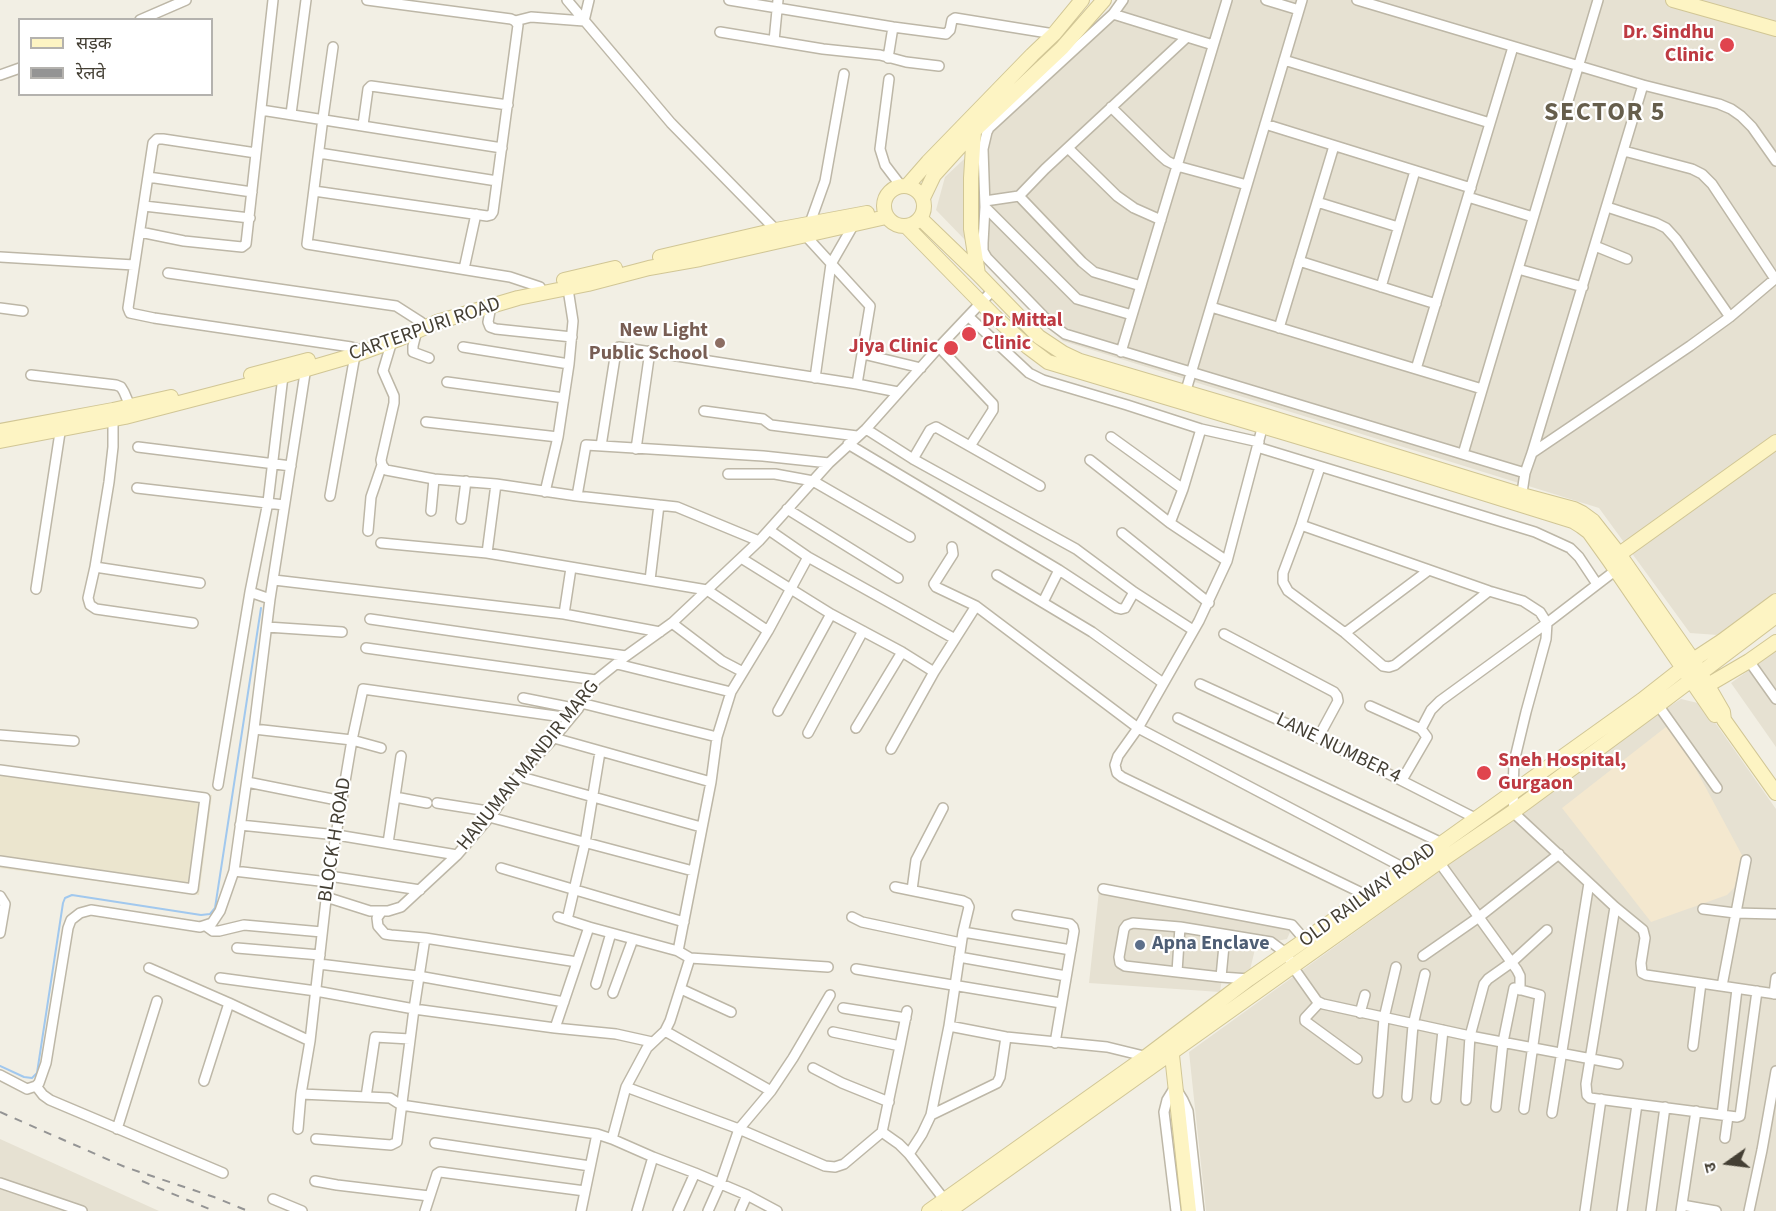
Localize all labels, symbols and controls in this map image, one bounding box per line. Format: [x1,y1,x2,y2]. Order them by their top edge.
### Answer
legend [18,18,213,96]
place label: Dr. Sindhu Clinic [1623,22,1714,69]
text: सड़क [76,31,112,56]
marker: Dr. Sindhu Clinic [1718,36,1736,54]
text: रेलवे [76,61,106,86]
district label: SECTOR 5 [1544,98,1666,130]
street label: CARTERPURI ROAD [346,293,504,367]
place label: Dr. Mittal Clinic [982,310,1062,357]
place label: New Light Public School [589,320,708,367]
marker: Dr. Mittal Clinic [960,325,978,343]
marker: New Light Public School [713,336,727,350]
place label: Jiya Clinic [849,336,938,360]
marker: Jiya Clinic [942,339,960,357]
street label: HANUMAN MANDIR MARG [453,676,605,856]
street label: LANE NUMBER 4 [1272,708,1404,790]
place label: Sneh Hospital, Gurgaon [1498,750,1626,797]
marker: Sneh Hospital, Gurgaon [1475,764,1493,782]
street label: BLOCK H ROAD [314,776,358,904]
street label: OLD RAILWAY ROAD [1295,838,1441,954]
place label: Apna Enclave [1152,933,1270,957]
marker: Apna Enclave [1133,938,1147,952]
north arrow [1698,1133,1758,1193]
text: उ [1699,1160,1722,1175]

